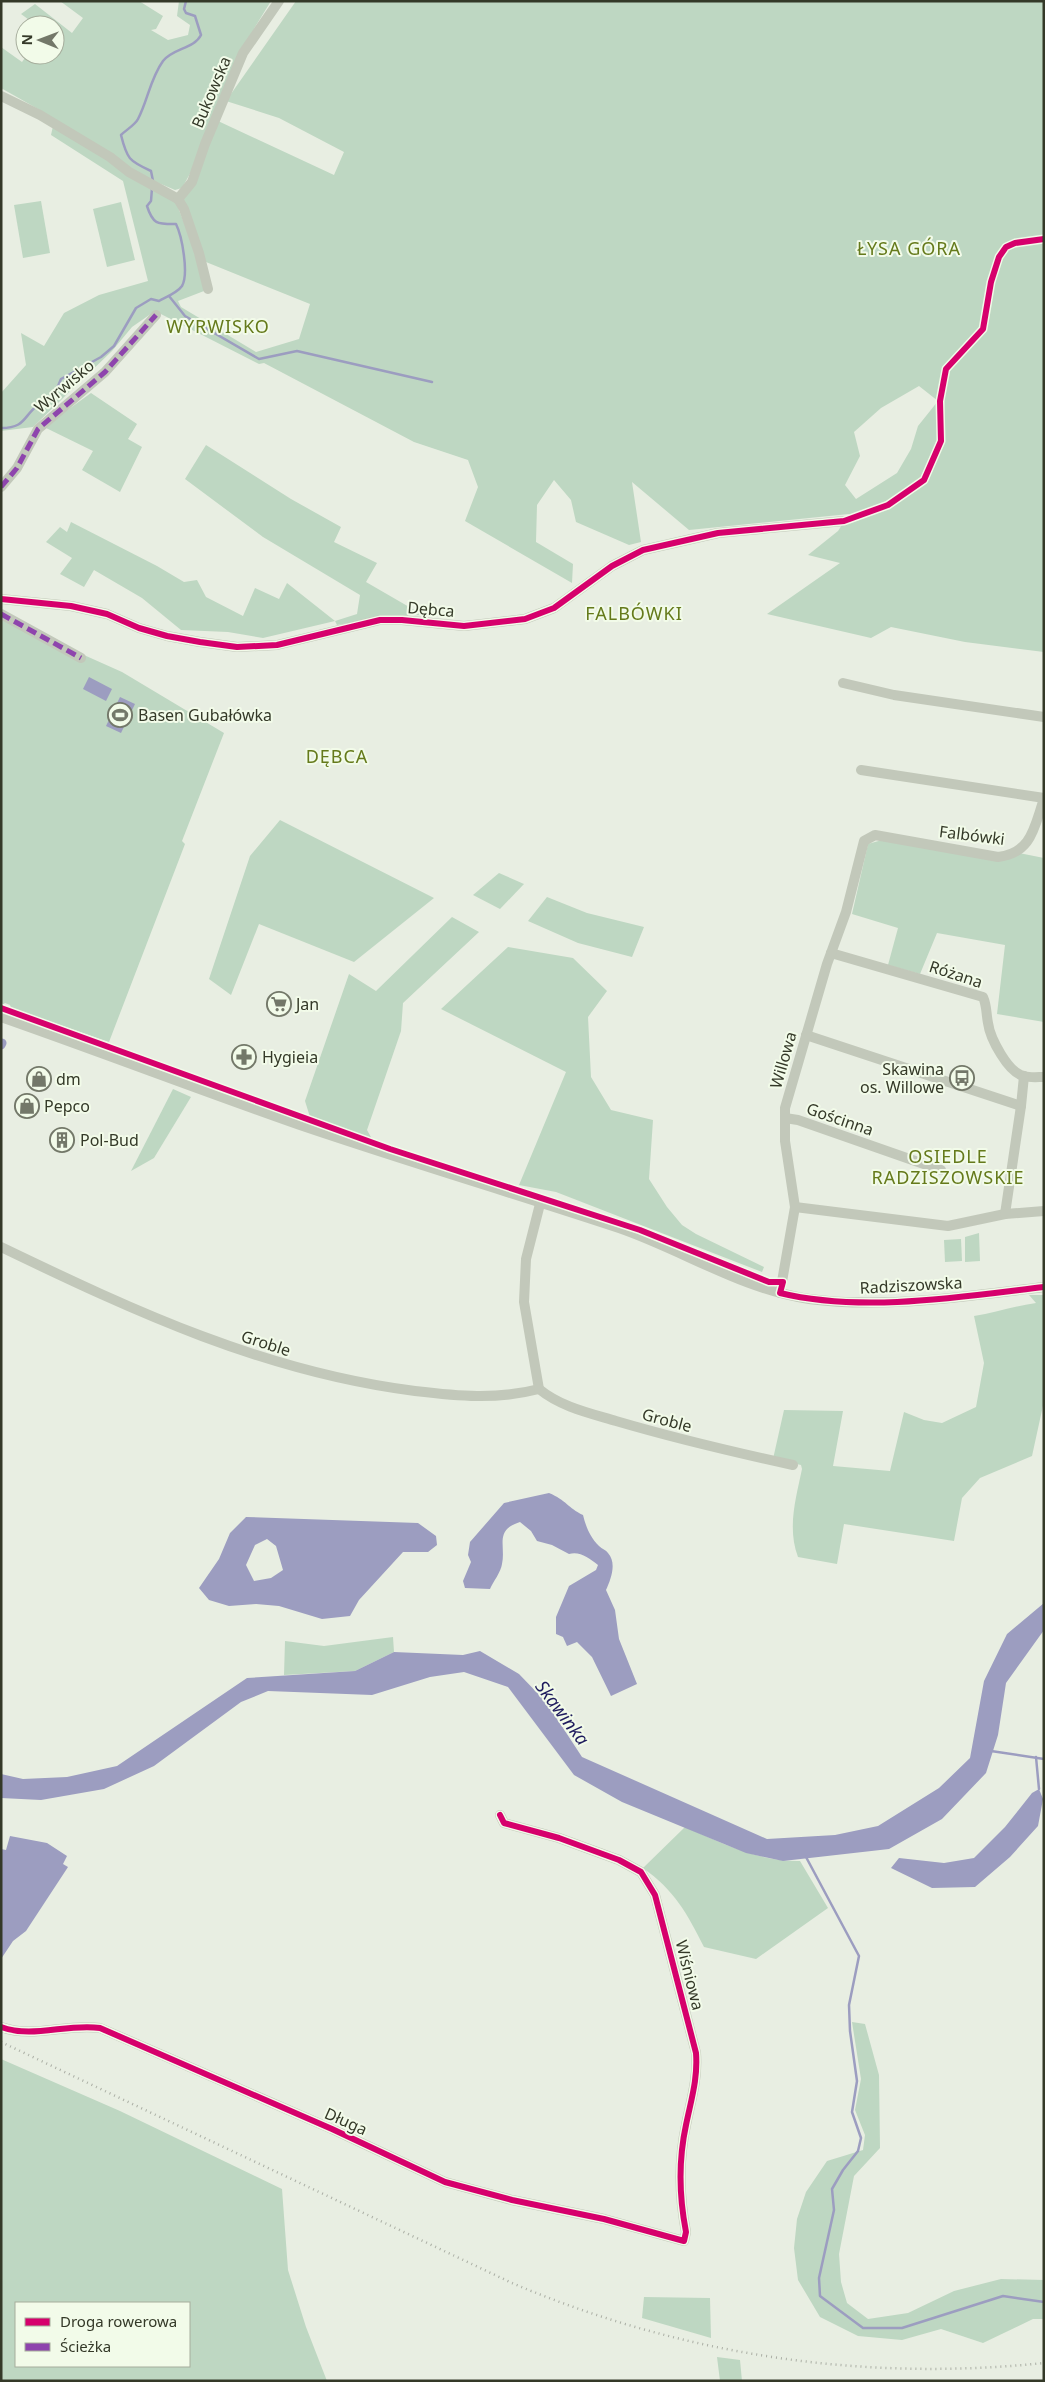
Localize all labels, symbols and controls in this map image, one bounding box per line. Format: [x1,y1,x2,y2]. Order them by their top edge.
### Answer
north arrow [15,15,65,65]
text: N [17,34,36,46]
street label: Bukowska [186,53,236,131]
district label: ŁYSA GÓRA [857,236,961,260]
district label: WYRWISKO [166,314,270,338]
street label: Wyrwisko [29,354,99,418]
street label: Dębca [407,596,455,622]
district label: FALBÓWKI [585,601,683,625]
sports icon: Basen Gubałówka [107,702,133,728]
place label: Basen Gubałówka [138,704,272,726]
district label: DĘBCA [306,744,368,768]
street label: Falbówki [938,820,1006,850]
street label: Różana [927,955,985,993]
supermarket icon: Jan [266,991,292,1017]
place label: Jan [294,993,319,1015]
street label: Willowa [764,1029,802,1091]
pharmacy icon: Hygieia [231,1044,257,1070]
place label: Hygieia [262,1046,318,1068]
place label: Skawina os. Willowe [860,1058,944,1098]
bus stop icon: Skawina os. Willowe [949,1065,975,1091]
shop icon: dm [26,1066,52,1092]
place label: dm [56,1068,81,1090]
shop icon: Pepco [14,1093,40,1119]
place label: Pepco [44,1095,90,1117]
street label: Gościnna [804,1097,876,1141]
building icon: Pol-Bud [49,1127,75,1153]
place label: Pol-Bud [80,1129,139,1151]
district label: OSIEDLE RADZISZOWSKIE [872,1144,1024,1189]
street label: Radziszowska [859,1271,963,1299]
street label: Groble [239,1325,293,1361]
street label: Groble [640,1403,694,1437]
water label: Skawinka [531,1675,595,1750]
street label: Wiśniowa [671,1938,709,2012]
street label: Długa [321,2102,371,2140]
legend [15,2302,190,2367]
text: Droga rowerowa [60,2311,177,2331]
text: Ścieżka [60,2336,111,2356]

